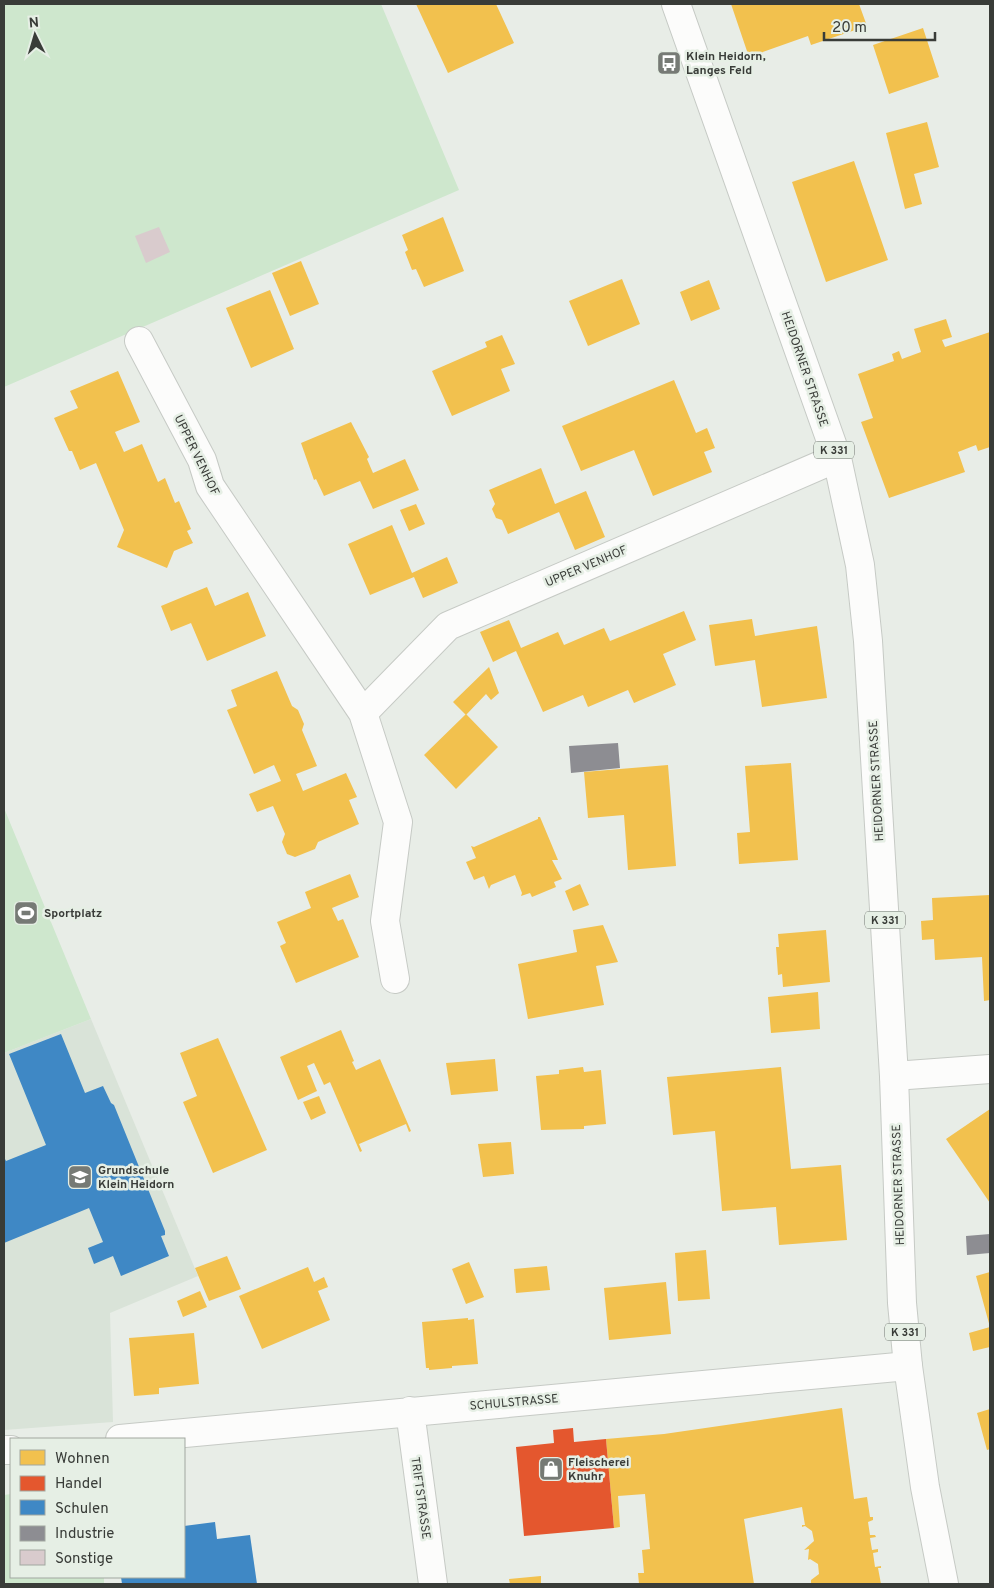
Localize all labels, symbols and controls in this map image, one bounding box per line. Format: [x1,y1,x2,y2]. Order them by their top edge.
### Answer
north arrow [10,10,60,60]
scale bar [824,10,935,42]
text: N [28,15,40,32]
text: 20 m [832,19,867,38]
place label: Klein Heidorn, Langes Feld [686,49,766,79]
bus stop icon: Klein Heidorn, Langes Feld [656,50,682,76]
street label: HEIDORNER STRASSE [777,309,831,429]
street label: UPPER VENHOF [170,412,223,499]
road number: K 331 [814,442,854,458]
street label: UPPER VENHOF [543,542,630,591]
street label: HEIDORNER STRASSE [866,720,888,842]
sports icon: Sportplatz [13,900,39,926]
place label: Sportplatz [44,906,102,922]
road number: K 331 [865,912,905,928]
street label: HEIDORNER STRASSE [889,1124,909,1246]
place label: Grundschule Klein Heidorn [98,1163,174,1193]
school or university icon: Grundschule Klein Heidorn [67,1164,93,1190]
road number: K 331 [885,1324,925,1340]
street label: SCHULSTRASSE [469,1391,559,1415]
legend [10,1438,185,1578]
text: Wohnen [55,1450,110,1469]
place label: Fleischerei Knuhr [568,1455,629,1485]
street label: TRIFTSTRASSE [406,1456,434,1540]
shop icon: Fleischerei Knuhr [538,1456,564,1482]
text: Handel [55,1475,102,1494]
text: Schulen [55,1500,109,1519]
text: Industrie [55,1525,114,1544]
text: Sonstige [55,1550,113,1569]

